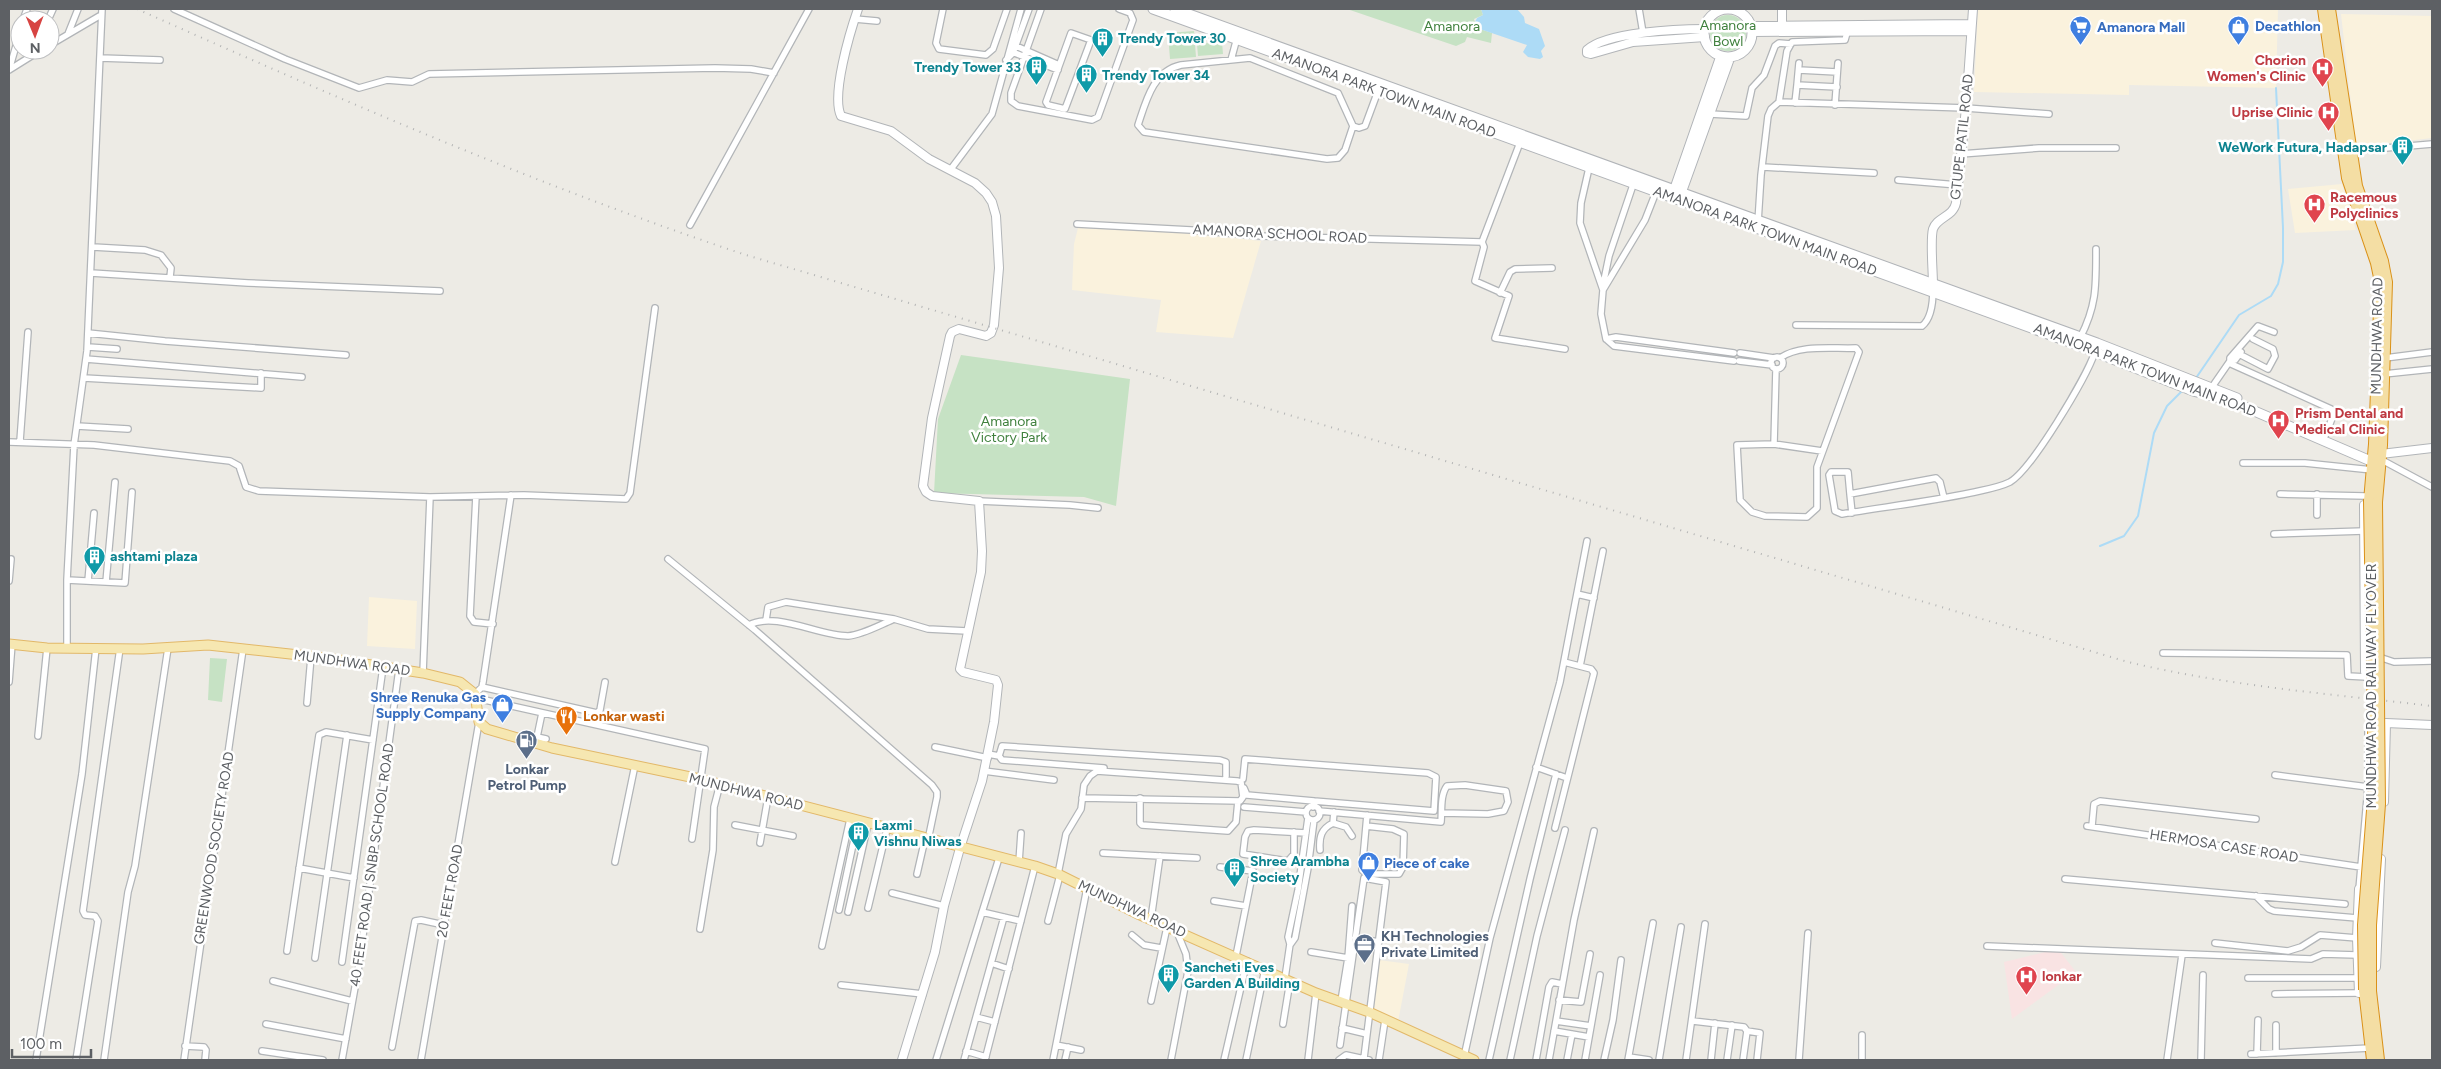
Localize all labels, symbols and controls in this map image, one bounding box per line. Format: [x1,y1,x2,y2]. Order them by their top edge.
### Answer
north arrow [10,10,60,60]
shop icon: Decathlon [2227,14,2251,45]
supermarket icon: Amanora Mall [2069,15,2093,46]
park label: Amanora Bowl [1700,17,1756,50]
park label: Amanora [1424,18,1480,35]
place label: Decathlon [2255,18,2321,35]
place label: Amanora Mall [2097,19,2185,36]
building icon: Trendy Tower 30 [1090,26,1114,57]
place label: Trendy Tower 30 [1118,30,1226,47]
text: N [30,39,41,56]
street label: AMANORA PARK TOWN MAIN ROAD [1270,44,1498,142]
place label: Chorion Women's Clinic [2207,52,2306,85]
building icon: Trendy Tower 33 [1025,55,1049,86]
hospital icon: Chorion Women's Clinic [2310,56,2334,87]
place label: Trendy Tower 33 [914,59,1021,76]
building icon: Trendy Tower 34 [1074,63,1098,94]
place label: Trendy Tower 34 [1102,67,1210,84]
street label: GTUPE PATIL ROAD [1947,73,1977,201]
hospital icon: Uprise Clinic [2317,100,2341,131]
place label: Uprise Clinic [2232,104,2313,121]
building icon: WeWork Futura, Hadapsar [2391,135,2415,166]
place label: WeWork Futura, Hadapsar [2218,139,2388,156]
street label: AMANORA PARK TOWN MAIN ROAD [1651,182,1879,280]
place label: Racemous Polyclinics [2330,189,2399,222]
hospital icon: Racemous Polyclinics [2302,193,2326,224]
street label: AMANORA SCHOOL ROAD [1192,221,1368,247]
street label: MUNDHWA ROAD [2367,277,2387,395]
street label: AMANORA PARK TOWN MAIN ROAD [2031,320,2259,420]
place label: Prism Dental and Medical Clinic [2295,405,2403,438]
hospital icon: Prism Dental and Medical Clinic [2267,409,2291,440]
park label: Amanora Victory Park [971,413,1047,446]
building icon: ashtami plaza [82,544,106,575]
place label: ashtami plaza [110,548,198,565]
street label: MUNDHWA ROAD RAILWAY FLYOVER [2363,563,2380,809]
street label: MUNDHWA ROAD [293,646,411,680]
place label: Shree Renuka Gas Supply Company [370,689,487,722]
shop icon: Shree Renuka Gas Supply Company [490,693,514,724]
restaurant icon: Lonkar wasti [555,704,579,735]
place label: Lonkar wasti [583,708,665,725]
fuel station icon: Lonkar Petrol Pump [515,729,539,760]
street label: 40 FEET ROAD | SNBP SCHOOL ROAD [346,742,398,988]
street label: GREENWOOD SOCIETY ROAD [190,750,238,946]
place label: Lonkar Petrol Pump [488,761,566,794]
street label: MUNDHWA ROAD [687,770,805,814]
place label: Laxmi Vishnu Niwas [874,817,962,850]
building icon: Laxmi Vishnu Niwas [846,821,870,852]
street label: HERMOSA CASE ROAD [2148,826,2300,866]
street label: 20 FEET ROAD [433,843,467,939]
shop icon: Piece of cake [1356,851,1380,882]
place label: Shree Arambha Society [1250,853,1349,886]
place label: Piece of cake [1384,855,1470,872]
building icon: Shree Arambha Society [1222,857,1246,888]
street label: MUNDHWA ROAD [1075,876,1189,942]
place label: KH Technologies Private Limited [1381,928,1489,961]
office icon: KH Technologies Private Limited [1353,932,1377,963]
place label: Sancheti Eves Garden A Building [1184,959,1300,992]
building icon: Sancheti Eves Garden A Building [1156,963,1180,994]
hospital icon: lonkar [2014,964,2038,995]
place label: lonkar [2042,968,2082,985]
scale bar [12,1026,91,1058]
text: 100 m [20,1035,62,1053]

